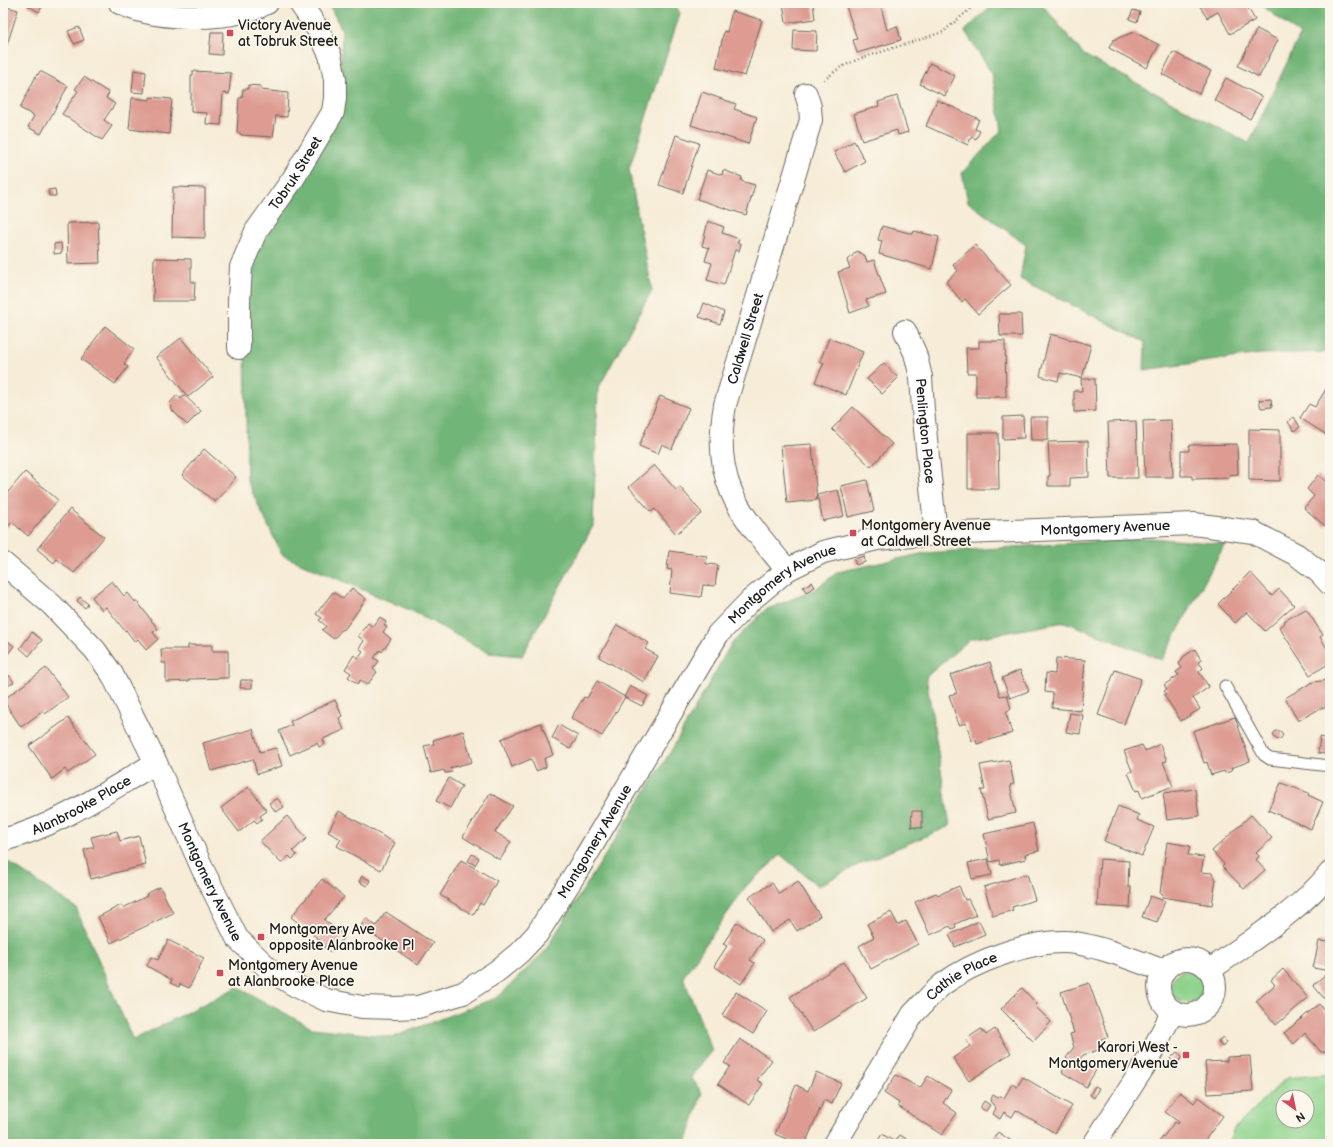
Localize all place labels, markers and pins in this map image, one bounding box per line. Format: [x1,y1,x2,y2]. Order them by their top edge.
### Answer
place label: Victory Avenue at Tobruk Street [238,17,339,50]
marker: Victory Avenue at Tobruk Street [225,28,235,38]
place label: Montgomery Avenue at Caldwell Street [861,517,991,550]
marker: Montgomery Avenue at Caldwell Street [848,528,858,538]
place label: Montgomery Ave opposite Alanbrooke Pl [269,921,414,954]
marker: Montgomery Ave opposite Alanbrooke Pl [256,932,266,942]
place label: Montgomery Avenue at Alanbrooke Place [228,957,358,990]
marker: Montgomery Avenue at Alanbrooke Place [215,968,225,978]
place label: Karori West - Montgomery Avenue [1048,1039,1178,1072]
marker: Karori West - Montgomery Avenue [1181,1050,1191,1060]

